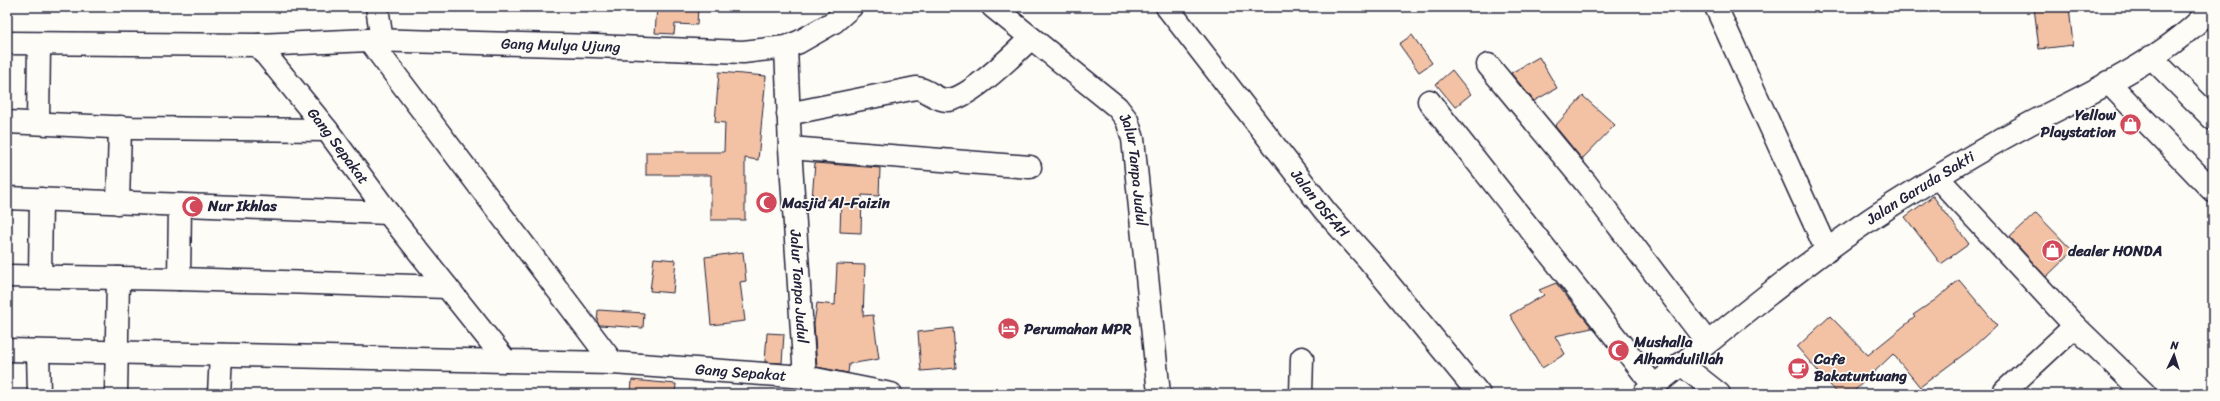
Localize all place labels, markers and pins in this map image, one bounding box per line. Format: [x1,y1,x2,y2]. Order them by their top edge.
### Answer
place label: Yellow Playstation [2041,102,2117,145]
shop icon: Yellow Playstation [2118,111,2144,137]
mosque icon: Masjid Al-Faizin [753,190,779,216]
place label: Masjid Al-Faizin [781,190,891,216]
mosque icon: Nur Ikhlas [180,193,206,219]
place label: Nur Ikhlas [207,193,278,219]
shop icon: dealer HONDA [2040,238,2066,264]
place label: dealer HONDA [2068,238,2163,264]
hotel icon: Perumahan MPR [995,316,1021,342]
place label: Perumahan MPR [1024,316,1131,342]
place label: Mushalla Alhamdulillah [1633,329,1723,372]
mosque icon: Mushalla Alhamdulillah [1605,338,1631,364]
place label: Cafe Bakatuntuang [1813,346,1907,389]
cafe icon: Cafe Bakatuntuang [1786,355,1812,381]

